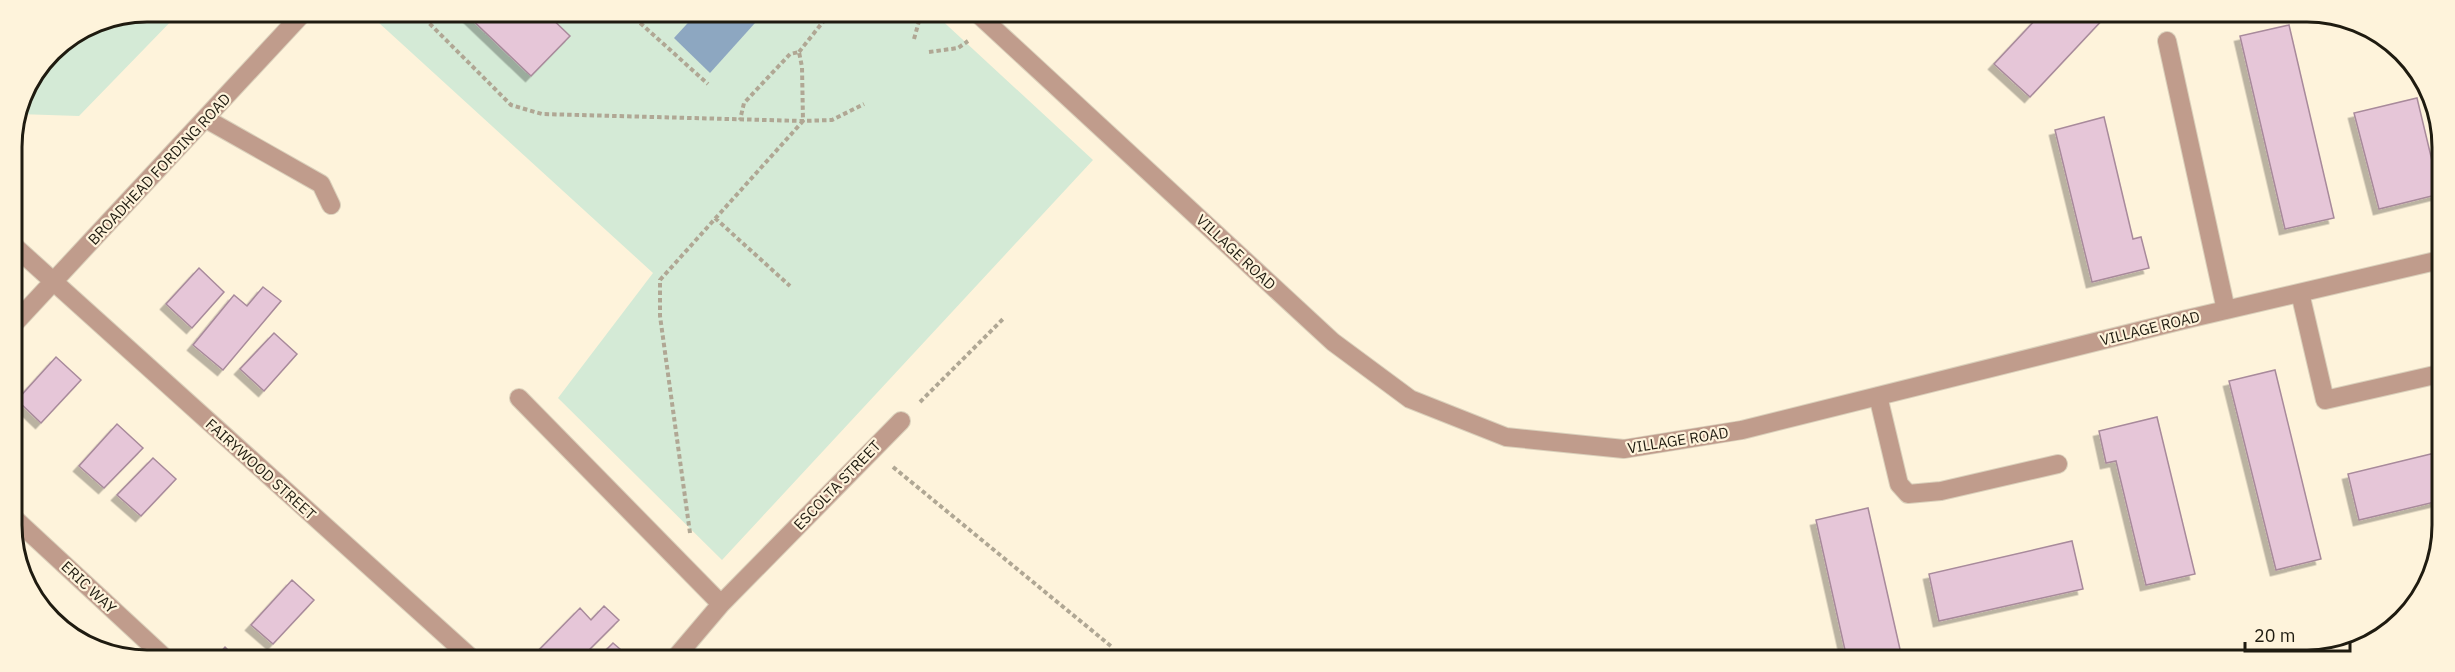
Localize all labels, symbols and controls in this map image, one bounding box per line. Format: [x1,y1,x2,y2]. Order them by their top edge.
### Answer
street label: BROADHEAD FORDING ROAD [84,89,234,249]
street label: VILLAGE ROAD [1192,210,1280,294]
street label: VILLAGE ROAD [2098,306,2202,350]
street label: FAIRYWOOD STREET [202,414,321,524]
street label: VILLAGE ROAD [1626,423,1730,457]
street label: ESCOLTA STREET [789,436,885,534]
street label: ERIC WAY [58,557,120,617]
scale bar [2245,615,2350,653]
text: 20 m [2254,624,2296,647]

